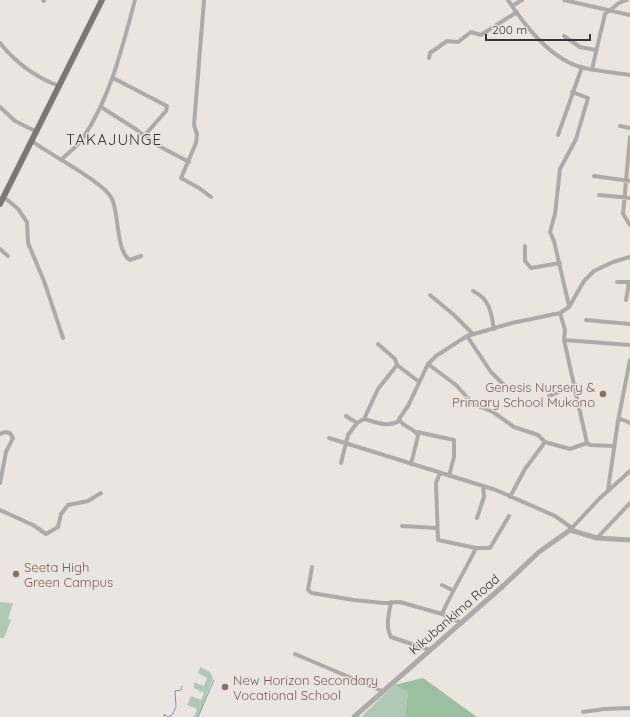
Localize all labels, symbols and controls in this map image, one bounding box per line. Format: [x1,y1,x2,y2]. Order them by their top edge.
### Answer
scale bar [486,16,590,42]
text: 200 m [492,22,527,37]
district label: TAKAJUNGE [66,130,162,149]
place label: Genesis Nursery & Primary School Mukono [452,379,595,410]
marker: Genesis Nursery & Primary School Mukono [598,389,608,399]
place label: Seeta High Green Campus [24,559,113,590]
marker: Seeta High Green Campus [11,569,21,579]
street label: Kikubankima Road [406,570,502,658]
place label: New Horizon Secondary Vocational School [233,672,378,703]
marker: New Horizon Secondary Vocational School [220,682,230,692]

